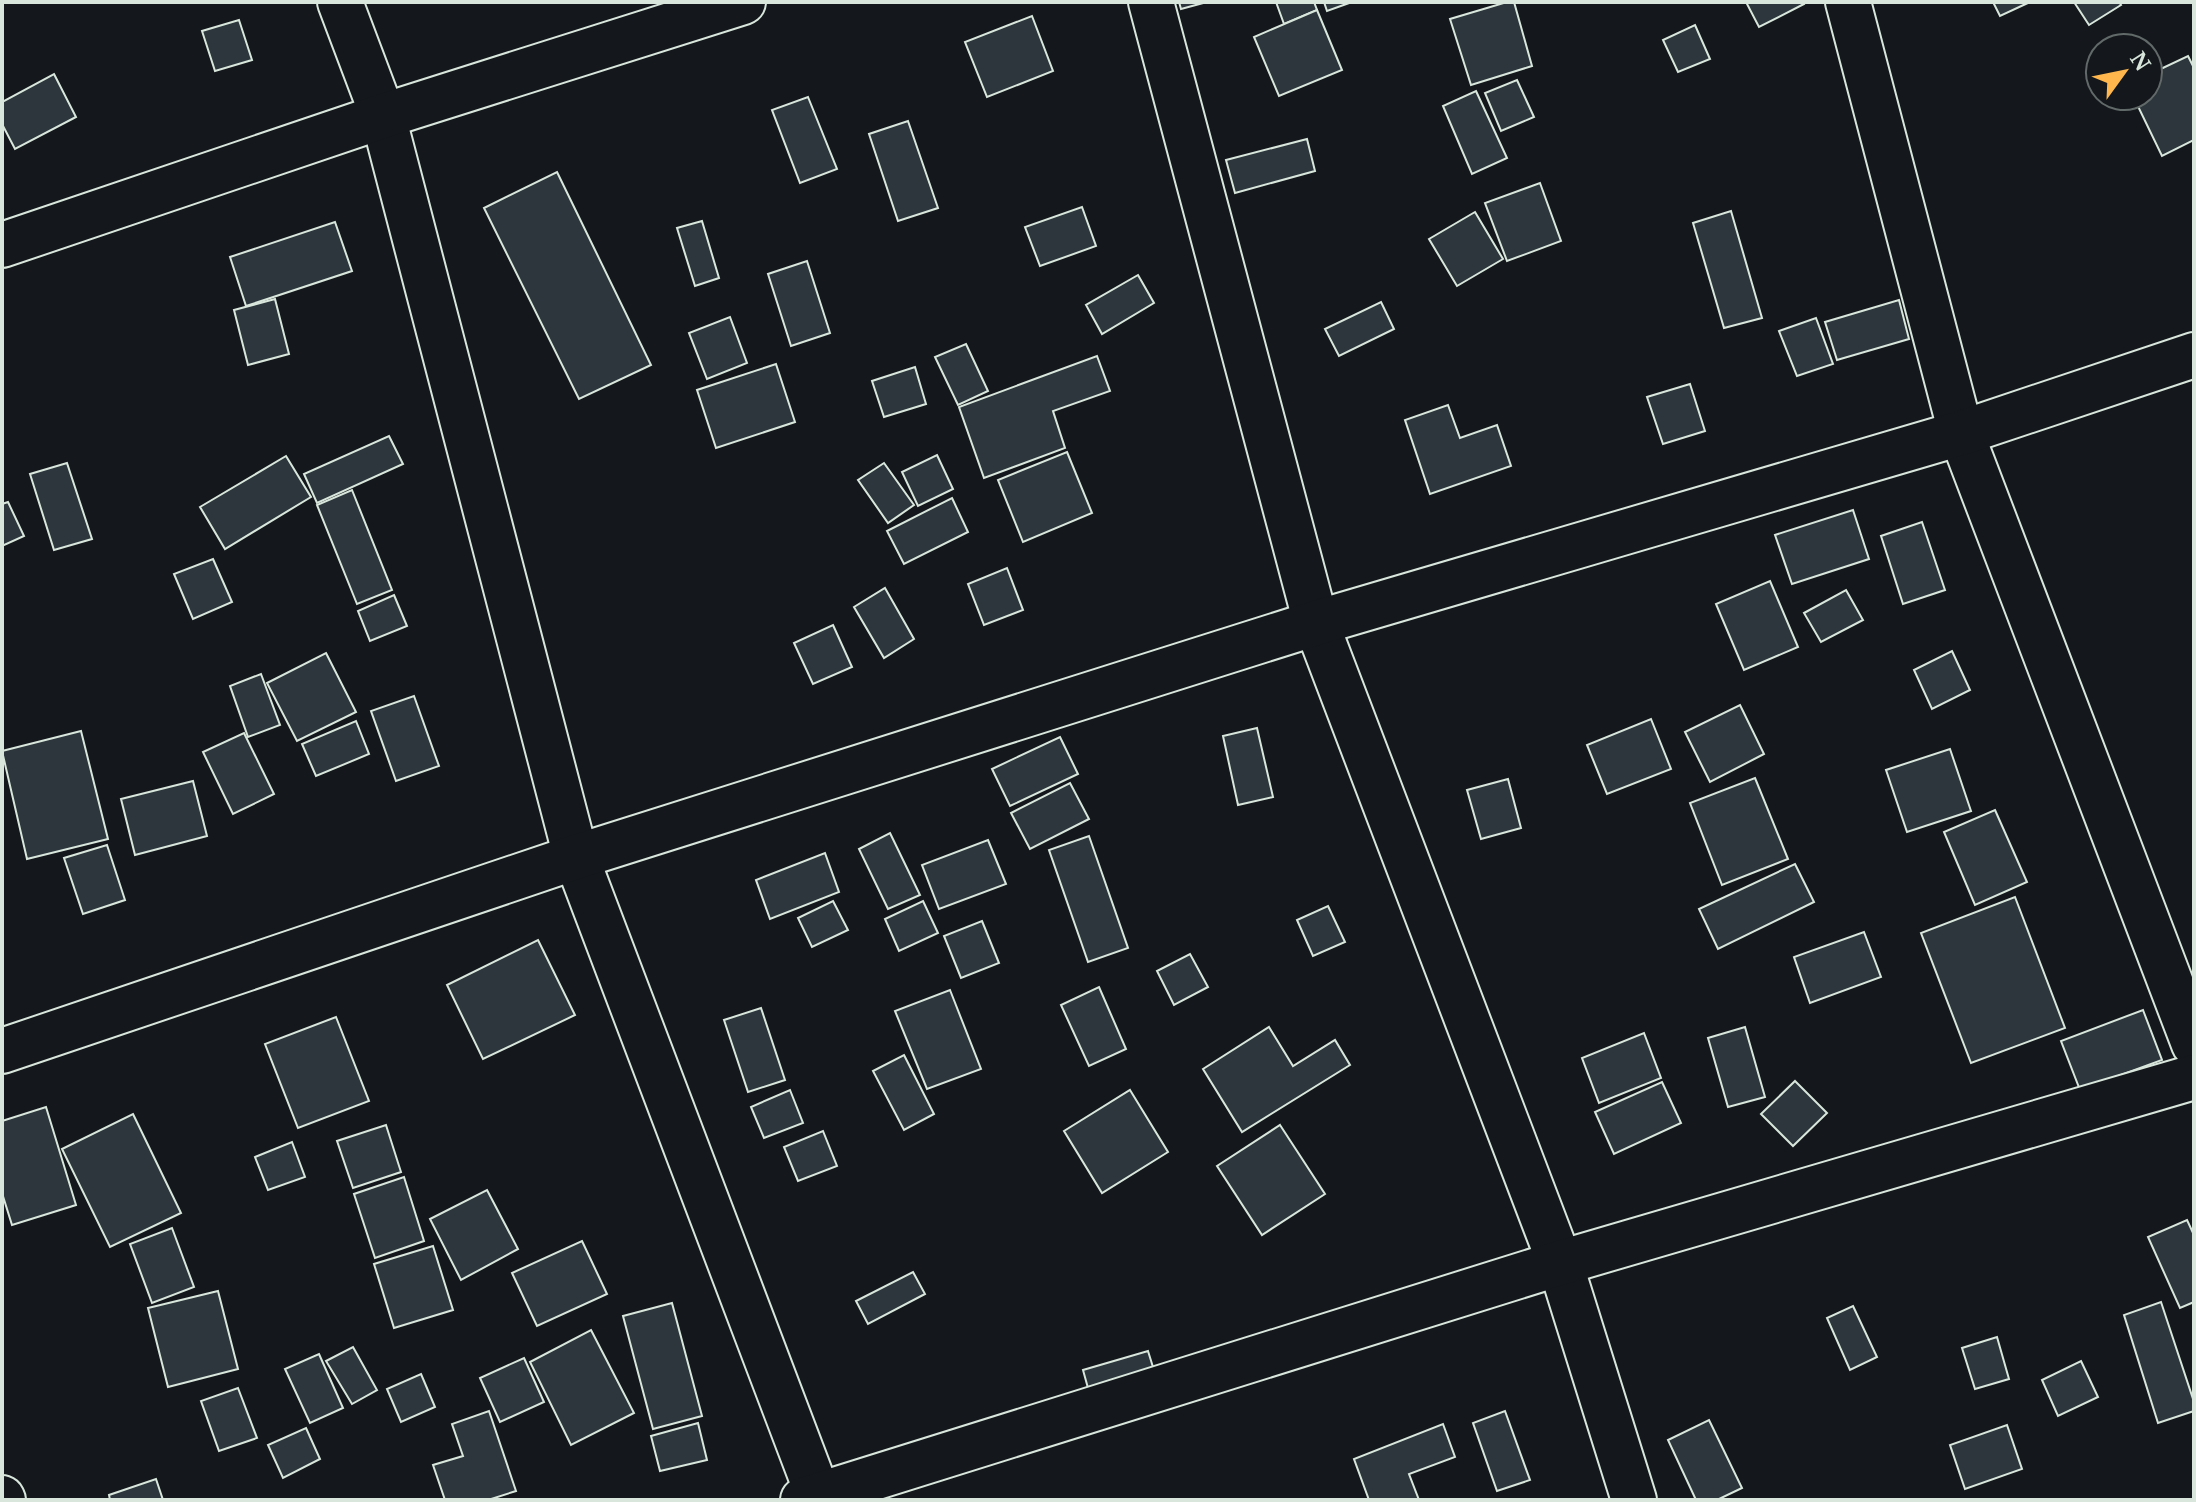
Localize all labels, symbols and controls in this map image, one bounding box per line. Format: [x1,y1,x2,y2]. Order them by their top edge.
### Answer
north arrow [2084,32,2164,112]
text: N [2124,45,2159,76]

